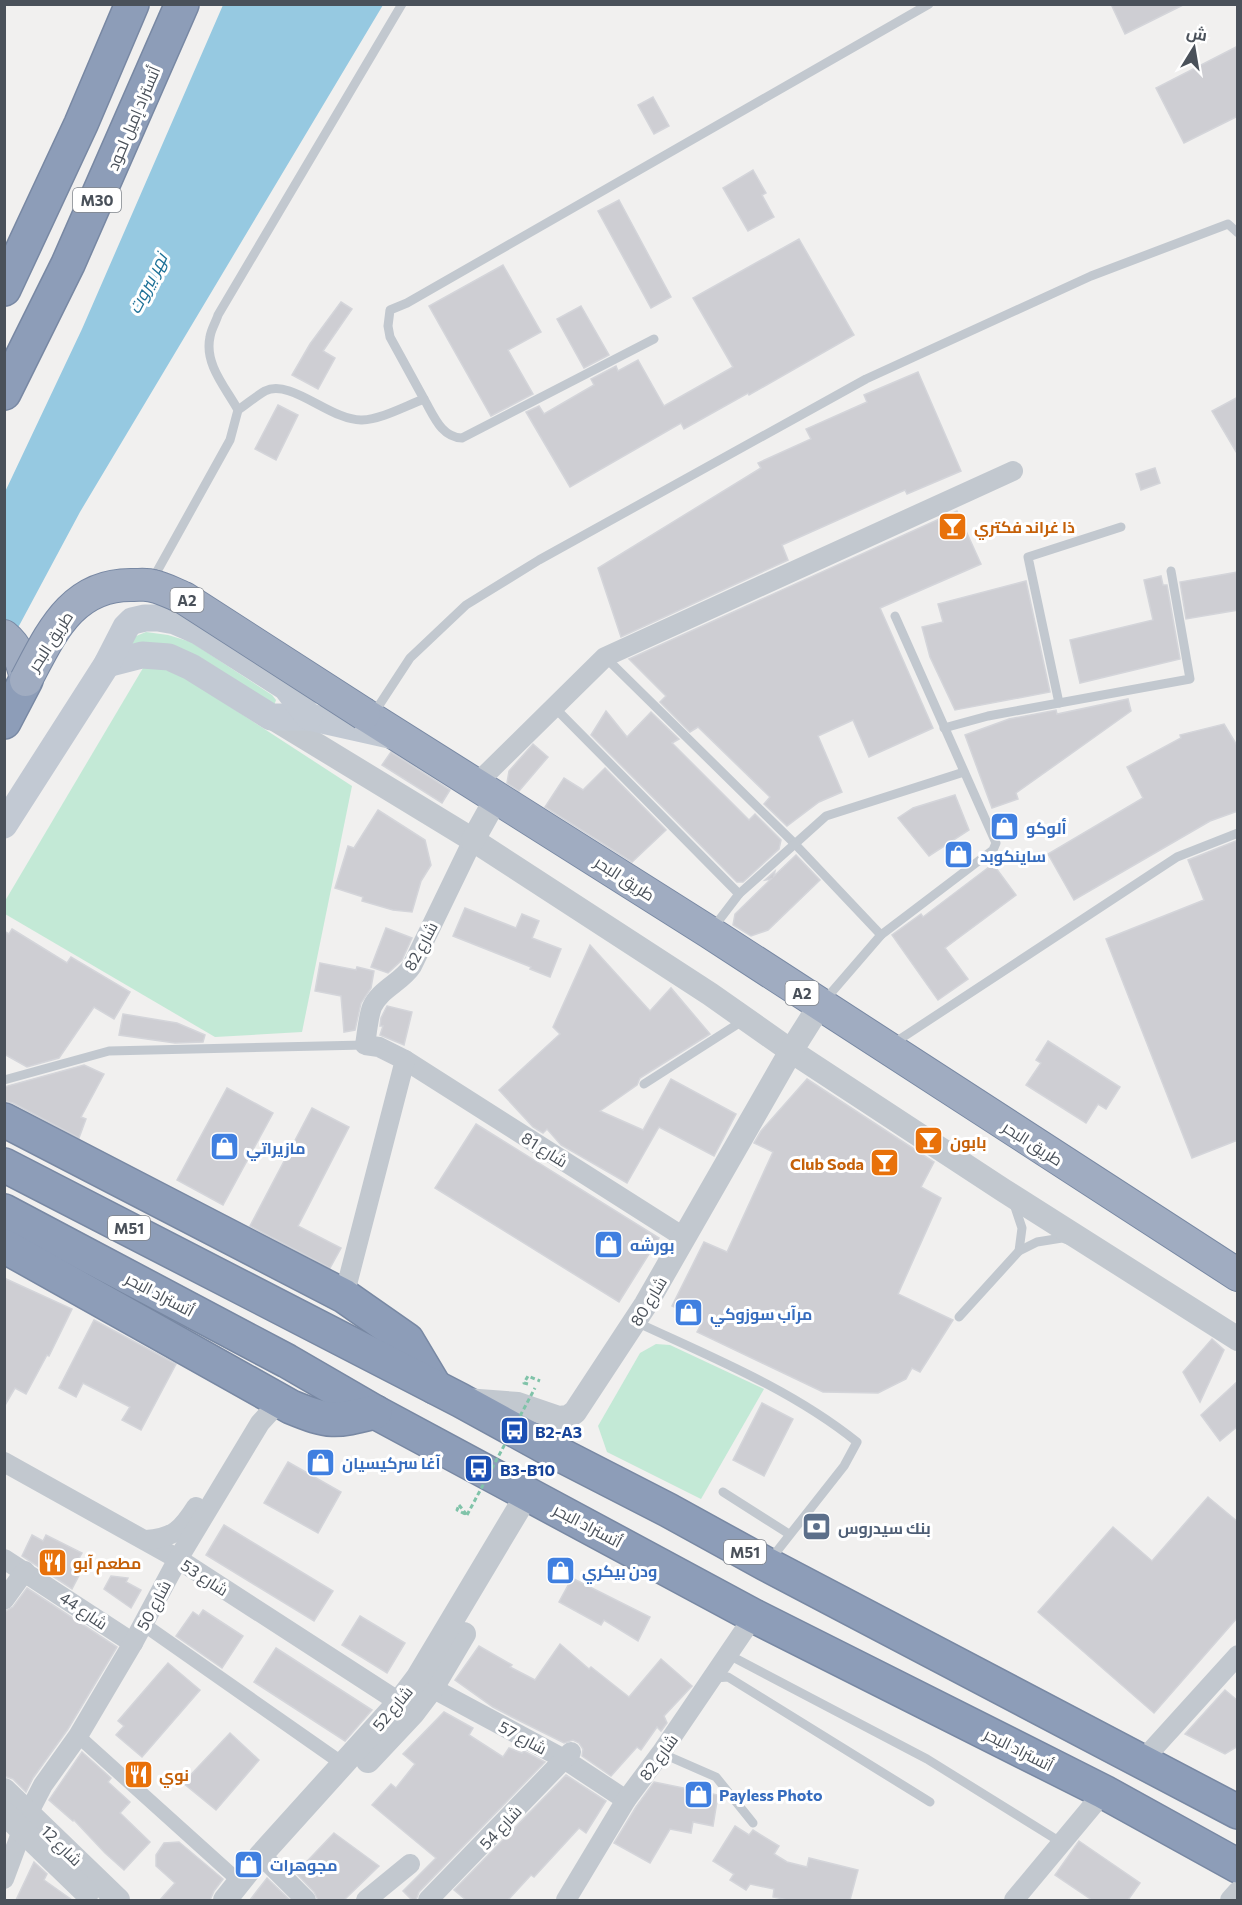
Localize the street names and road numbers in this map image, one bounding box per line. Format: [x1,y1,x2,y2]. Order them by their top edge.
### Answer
street label: أتستراد إميل لحود [102,63,165,174]
road number: M30 [73,188,121,212]
road number: A2 [170,588,204,612]
street label: طريق البحر [23,608,78,676]
street label: طريق البحر [590,851,658,906]
street label: شارع 82 [399,918,443,975]
road number: A2 [786,981,818,1005]
street label: طريق البحر [998,1116,1066,1171]
street label: شارع 81 [517,1128,572,1173]
road number: M51 [108,1216,150,1240]
street label: أتستراد البحر [121,1268,197,1321]
street label: شارع 80 [626,1273,673,1331]
street label: أتستراد البحر [549,1499,625,1552]
road number: M51 [724,1540,766,1564]
street label: شارع 53 [176,1555,232,1602]
street label: شارع 50 [132,1577,177,1635]
street label: شارع 44 [55,1587,111,1635]
street label: شارع 52 [368,1682,418,1736]
street label: شارع 57 [494,1716,550,1760]
street label: أتستراد البحر [980,1723,1057,1775]
street label: شارع 82 [635,1730,684,1786]
street label: شارع 54 [475,1801,527,1855]
street label: شارع 12 [36,1821,86,1871]

